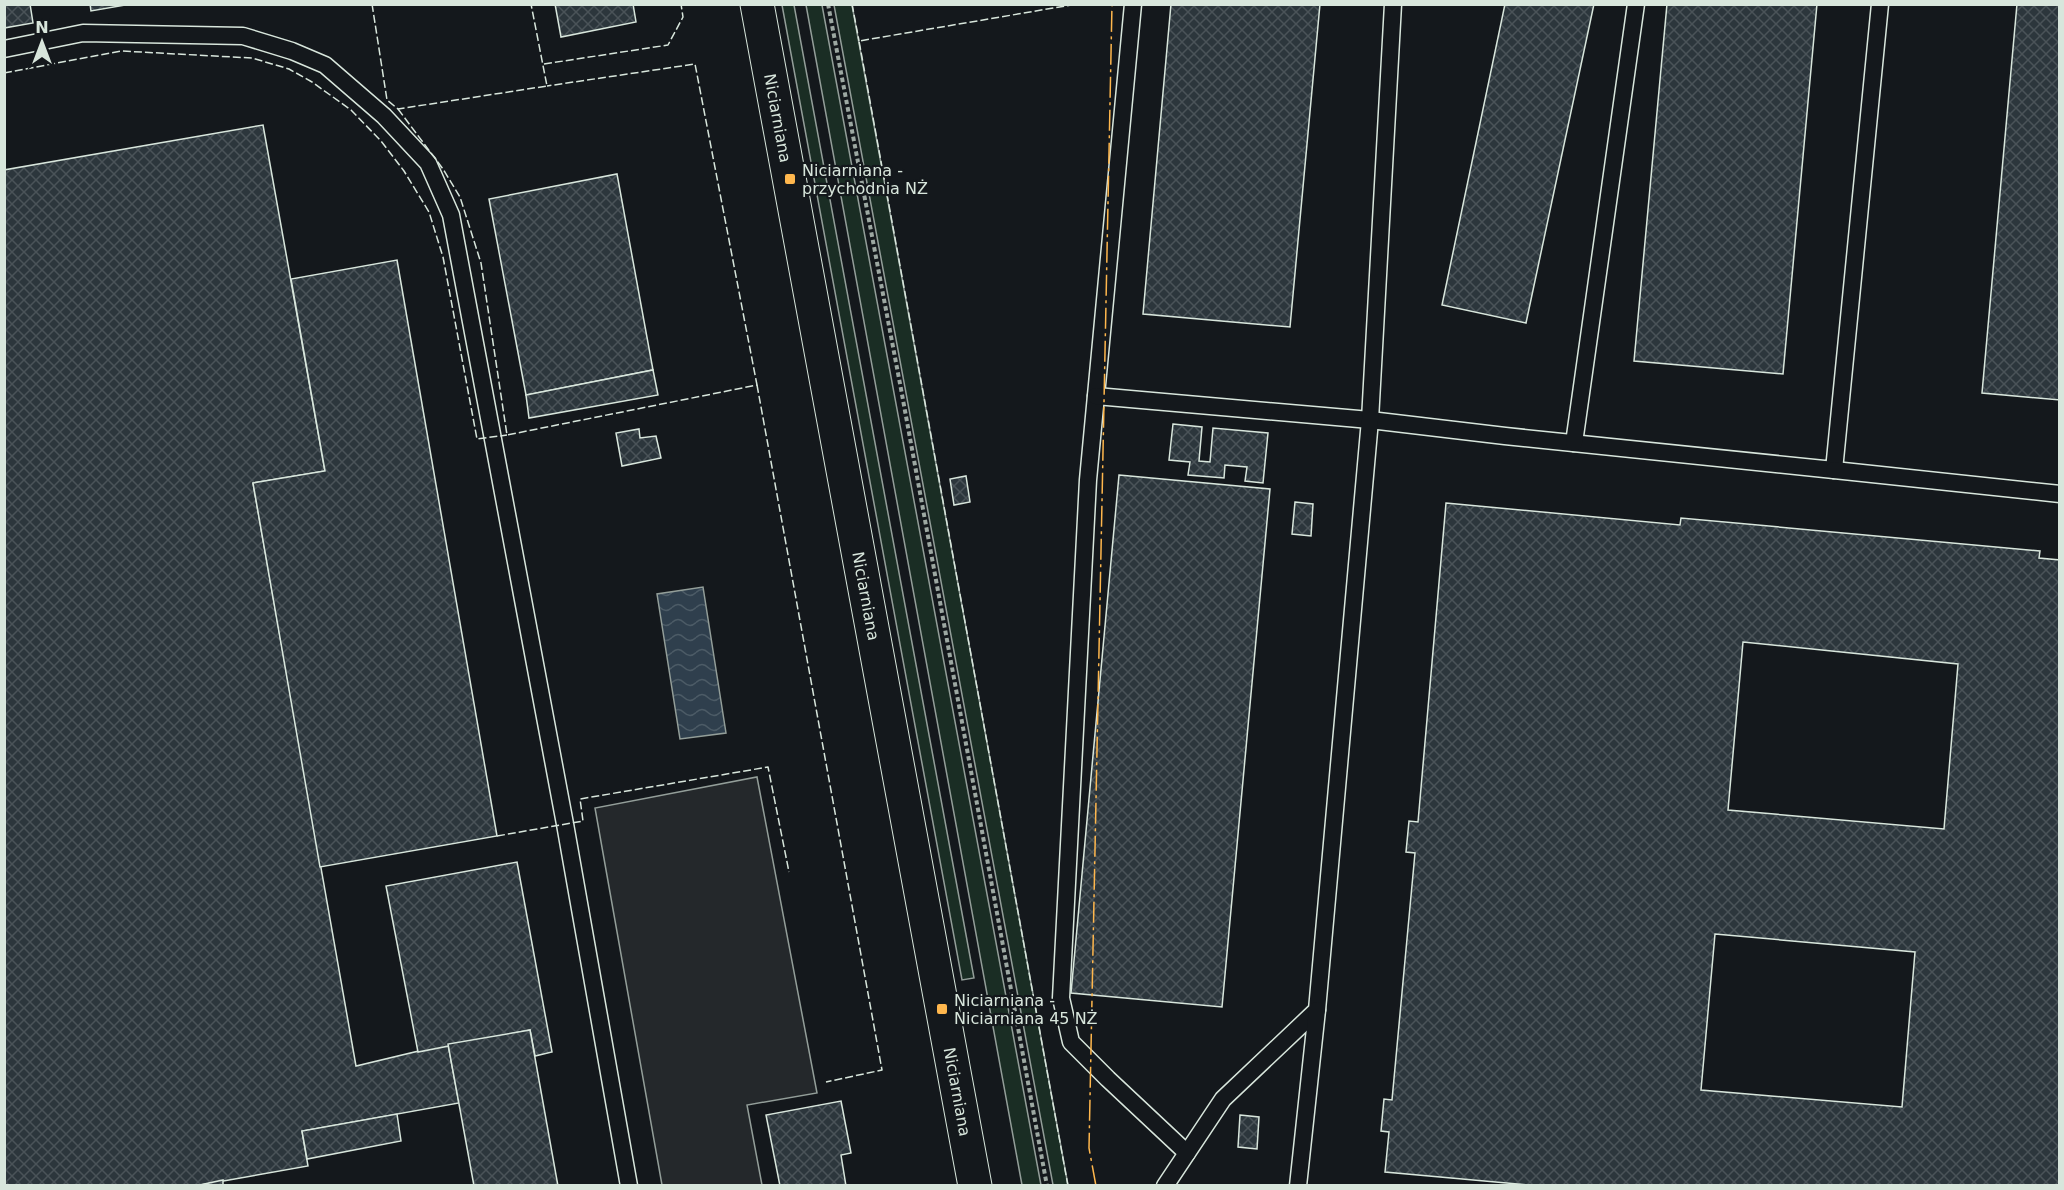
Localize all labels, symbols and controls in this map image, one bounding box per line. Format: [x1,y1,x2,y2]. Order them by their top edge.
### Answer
north arrow [12,12,72,72]
text: N [35,18,49,37]
street label: Niciarniana [760,72,795,164]
place label: Niciarniana - przychodnia NŻ [802,161,928,198]
marker: Niciarniana - przychodnia NŻ [783,172,797,186]
street label: Niciarniana [848,550,883,642]
place label: Niciarniana - Niciarniana 45 NŻ [954,991,1098,1028]
marker: Niciarniana - Niciarniana 45 NŻ [935,1002,949,1016]
street label: Niciarniana [940,1046,975,1138]

